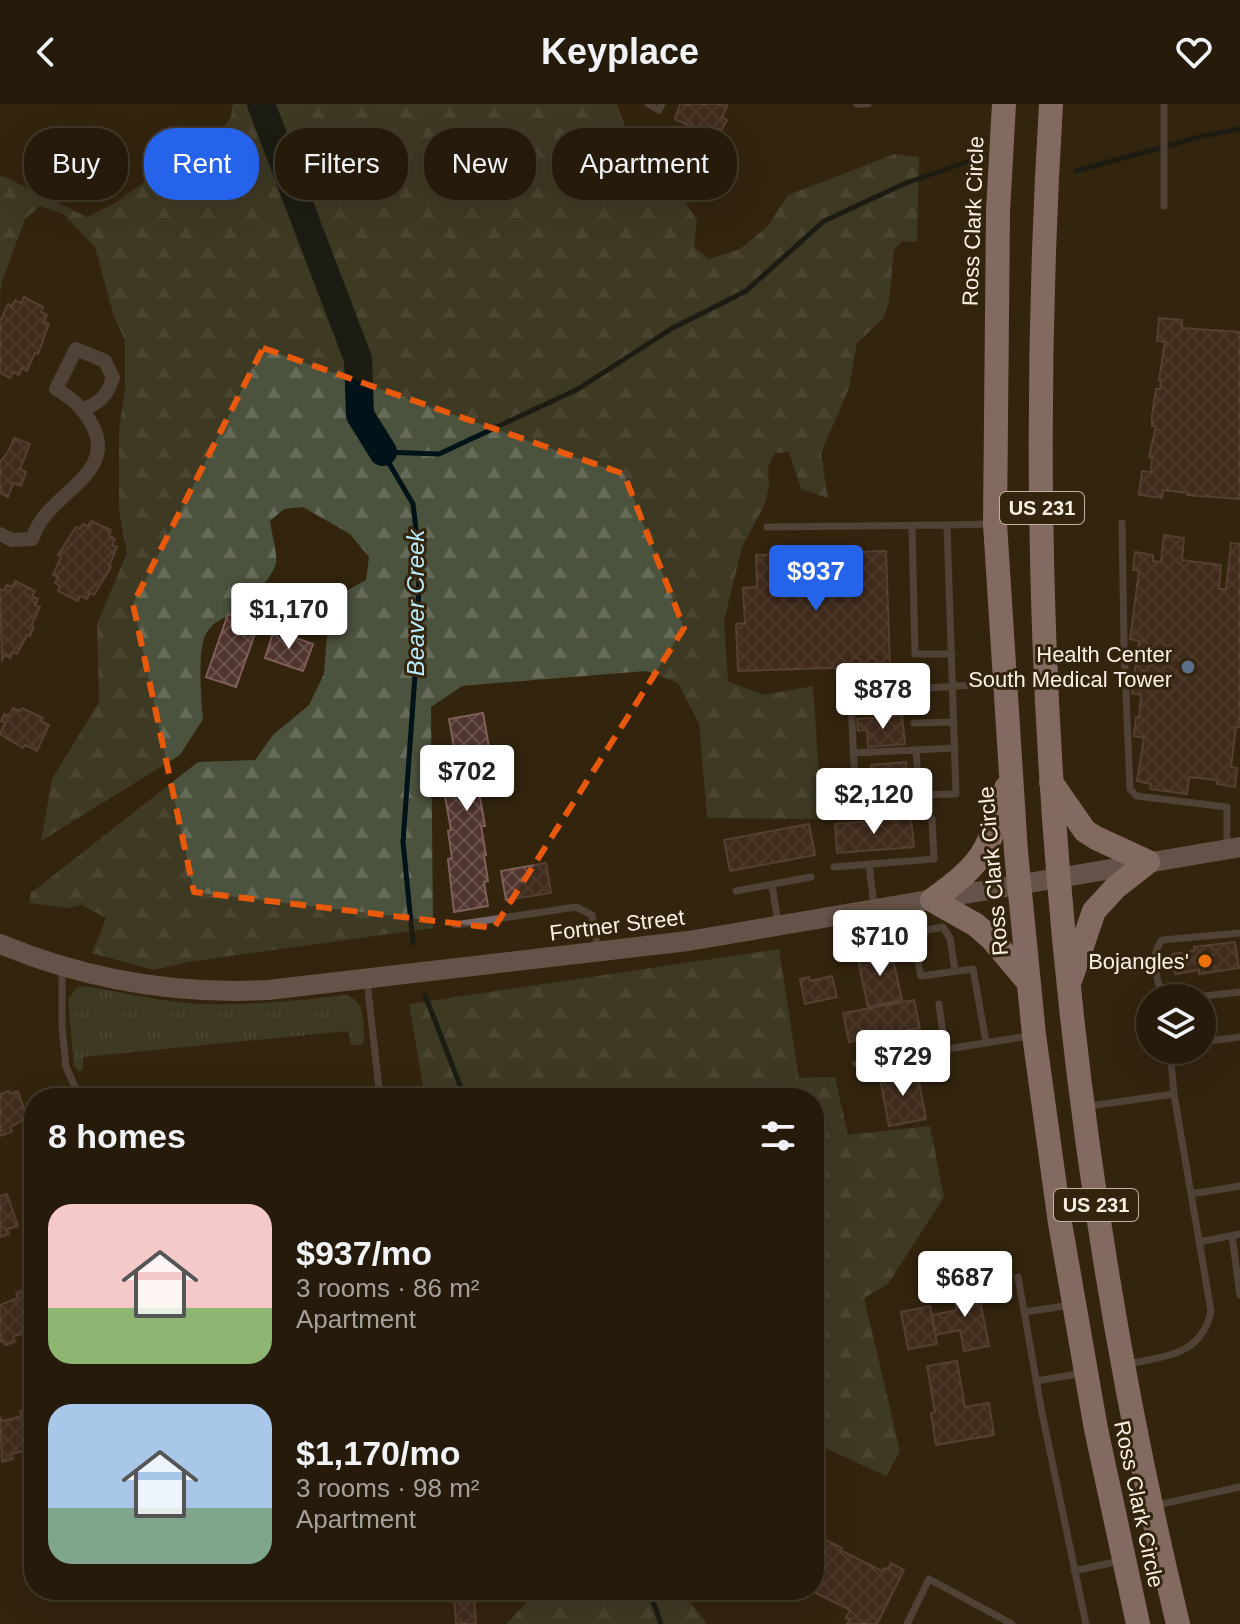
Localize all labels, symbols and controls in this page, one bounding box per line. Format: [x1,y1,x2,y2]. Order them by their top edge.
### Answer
icon: back [24,30,68,74]
icon: heart [1172,30,1216,74]
text: Keyplace [541,31,699,72]
chip: Buy [24,128,128,200]
chip: Rent [144,128,259,200]
chip: Filters [275,128,408,200]
chip: New [424,128,536,200]
chip: Apartment [552,128,737,200]
street label: Ross Clark Circle [958,136,988,306]
road number: US 231 [1000,492,1084,524]
water label: Beaver Creek [402,528,429,676]
pin: $937 [769,545,863,613]
text: $937 [787,556,845,586]
pin: $1,170 [224,583,354,651]
text: $1,170 [249,594,329,624]
place label: Health Center South Medical Tower [968,642,1172,692]
marker: Health Center South Medical Tower [1179,658,1197,676]
pin: $878 [836,663,930,731]
text: $878 [854,674,912,704]
pin: $702 [420,745,514,813]
text: $702 [438,756,496,786]
pin: $2,120 [809,768,939,836]
text: $2,120 [834,779,914,809]
street label: Ross Clark Circle [973,785,1013,957]
street label: Fortner Street [548,904,686,946]
pin: $710 [833,910,927,978]
text: $710 [851,921,909,951]
place label: Bojangles' [1088,949,1189,974]
marker: Bojangles' [1196,952,1214,970]
map controls [1136,984,1216,1064]
button: layers [1136,984,1216,1064]
pin: $729 [856,1030,950,1098]
text: $729 [874,1041,932,1071]
icon: filters [756,1114,800,1158]
text: 8 homes [48,1117,186,1155]
road number: US 231 [1054,1189,1138,1221]
text: $937/mo [296,1234,432,1272]
icon: home [112,1236,208,1332]
pin: $687 [918,1251,1012,1319]
text: $687 [936,1262,994,1292]
text: 3 rooms · 86 m² [296,1273,480,1303]
text: Apartment [296,1304,416,1334]
street label: Ross Clark Circle [1109,1418,1169,1590]
text: $1,170/mo [296,1434,460,1472]
icon: home [112,1436,208,1532]
text: 3 rooms · 98 m² [296,1473,480,1503]
text: Apartment [296,1504,416,1534]

